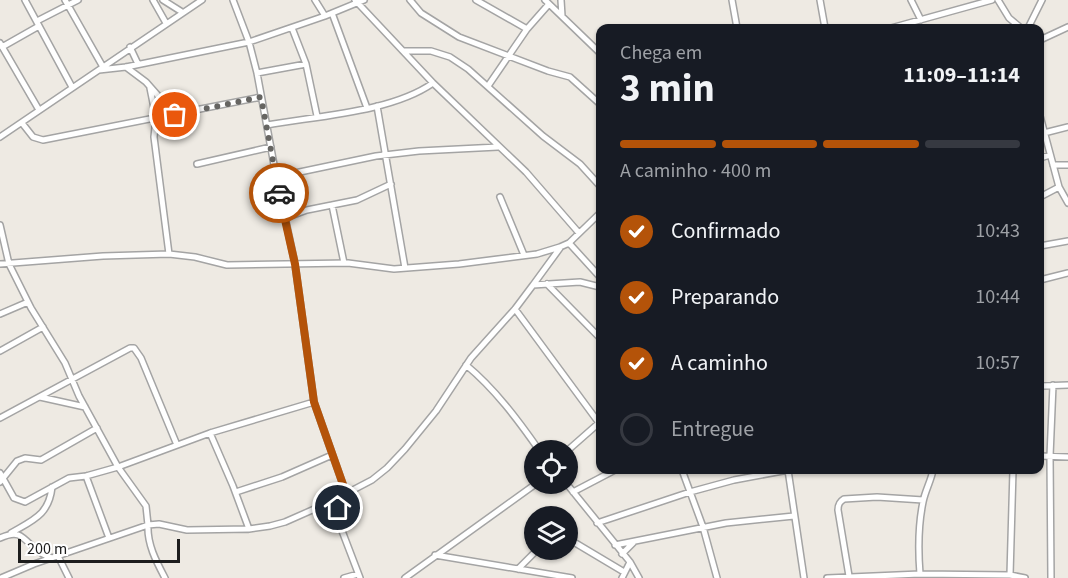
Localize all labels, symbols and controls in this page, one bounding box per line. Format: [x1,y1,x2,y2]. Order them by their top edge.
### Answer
text: Chega em [620,39,702,67]
text: 11:09–11:14 [903,59,1020,91]
text: 3 min [620,61,715,117]
pin [149,89,200,140]
icon: bag [158,98,191,131]
text: A caminho · 400 m [620,157,771,185]
courier [249,163,309,223]
icon: car [263,177,296,210]
icon: check [620,215,653,248]
text: Confirmado [671,215,780,247]
text: 10:43 [975,217,1020,245]
icon: check [620,281,653,314]
text: Preparando [671,281,779,313]
text: 10:44 [975,283,1020,311]
icon: check [620,347,653,380]
text: A caminho [671,347,768,379]
text: 10:57 [975,349,1020,377]
text: Entregue [671,413,754,445]
map controls [524,440,578,560]
button: locate [524,440,578,494]
pin [312,482,363,533]
icon: home [321,491,354,524]
button: layers [524,506,578,560]
scale bar [18,536,180,564]
text: 200 m [27,538,67,560]

